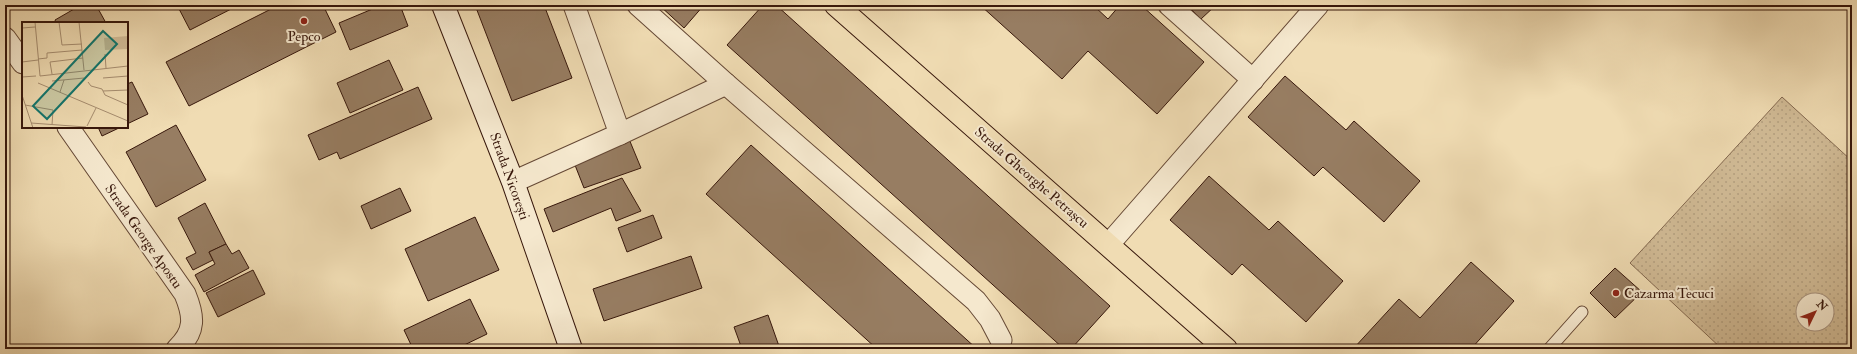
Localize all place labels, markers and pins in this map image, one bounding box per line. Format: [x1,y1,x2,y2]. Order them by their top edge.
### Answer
marker: Pepco [299,16,309,26]
place label: Pepco [287,28,321,46]
place label: Cazarma Tecuci [1624,285,1714,302]
marker: Cazarma Tecuci [1611,288,1621,298]

